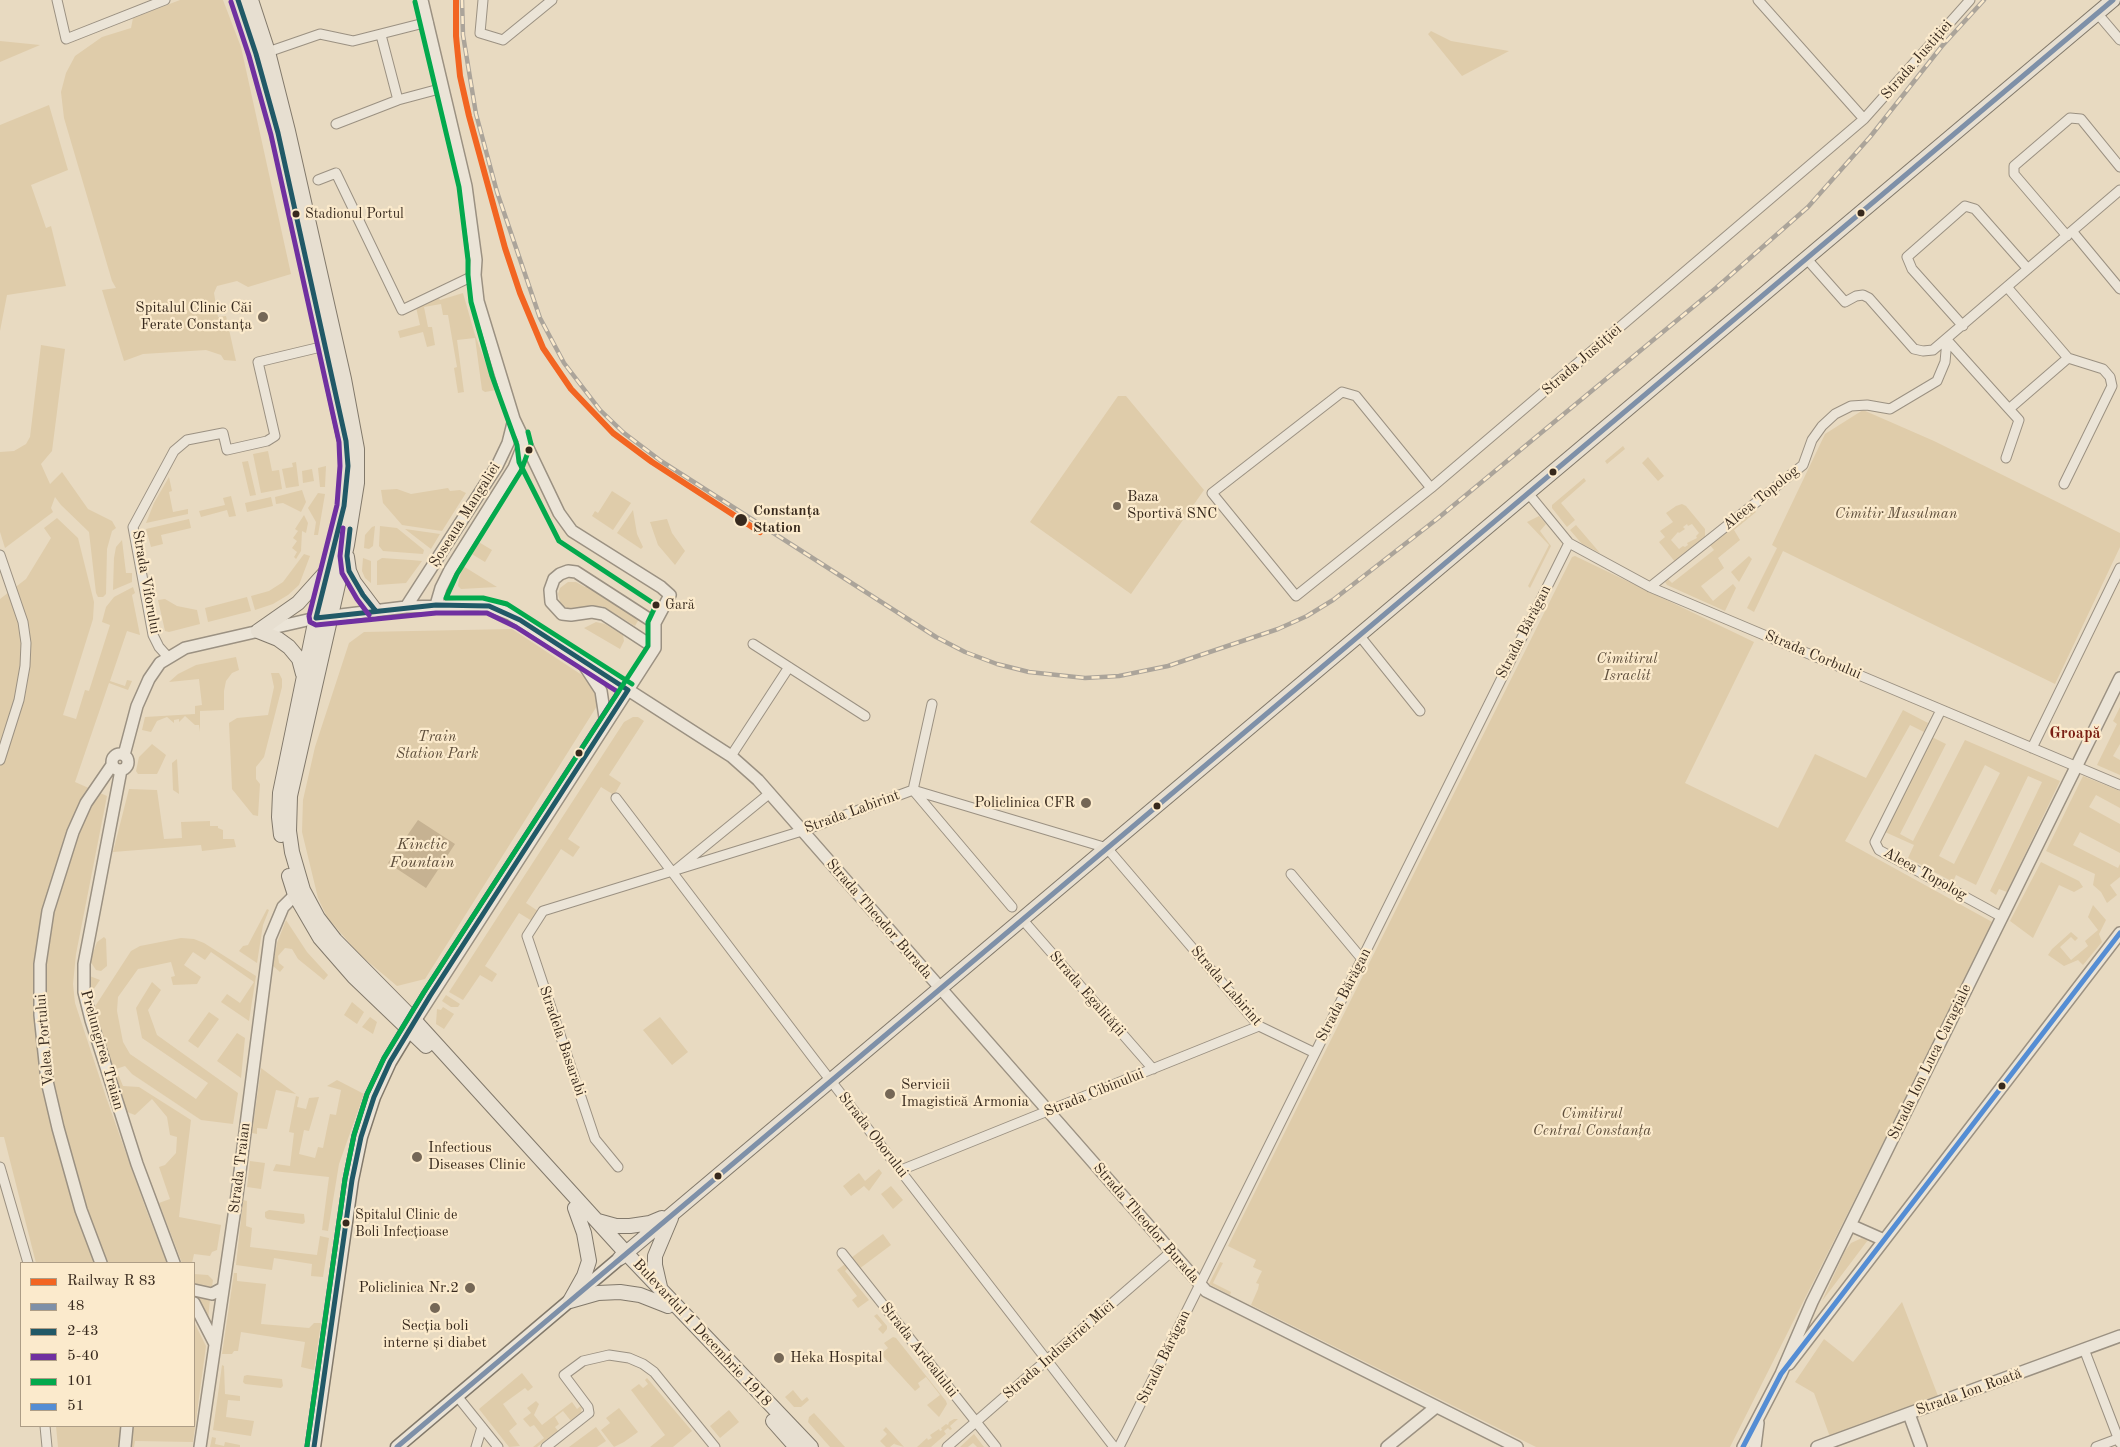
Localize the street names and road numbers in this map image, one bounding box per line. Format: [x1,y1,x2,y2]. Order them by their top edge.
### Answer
street label: Strada Justiției [1877,16,1957,104]
street label: Strada Justiției [1538,320,1626,400]
street label: Șoseaua Mangaliei [426,459,504,571]
street label: Aleea Topolog [1719,462,1803,534]
street label: Strada Viforului [128,529,164,635]
street label: Strada Bărăgan [1493,582,1555,682]
street label: Strada Corbului [1762,627,1864,683]
street label: Strada Labirint [802,786,902,838]
street label: Aleea Topolog [1880,844,1970,904]
street label: Strada Theodor Burada [822,855,936,983]
street label: Strada Labirint [1186,942,1266,1030]
street label: Strada Bărăgan [1313,945,1375,1045]
street label: Strada Egalității [1045,948,1129,1040]
street label: Strada Ion Luca Caragiale [1884,981,1976,1143]
street label: Stradela Basarabi [535,983,589,1099]
street label: Prelungirea Traian [76,988,128,1112]
street label: Valea Portului [32,993,58,1087]
street label: Strada Cibinului [1042,1065,1146,1121]
street label: Strada Oborului [834,1089,912,1181]
street label: Strada Traian [225,1122,255,1214]
street label: Strada Theodor Burada [1089,1159,1203,1287]
street label: Bulevardul 1 Decembrie 1918 [629,1256,775,1410]
street label: Strada Industriei Mici [1000,1297,1118,1403]
street label: Strada Ardealului [876,1299,962,1401]
street label: Strada Bărăgan [1133,1307,1195,1407]
street label: Strada Ion Roată [1914,1364,2024,1420]

